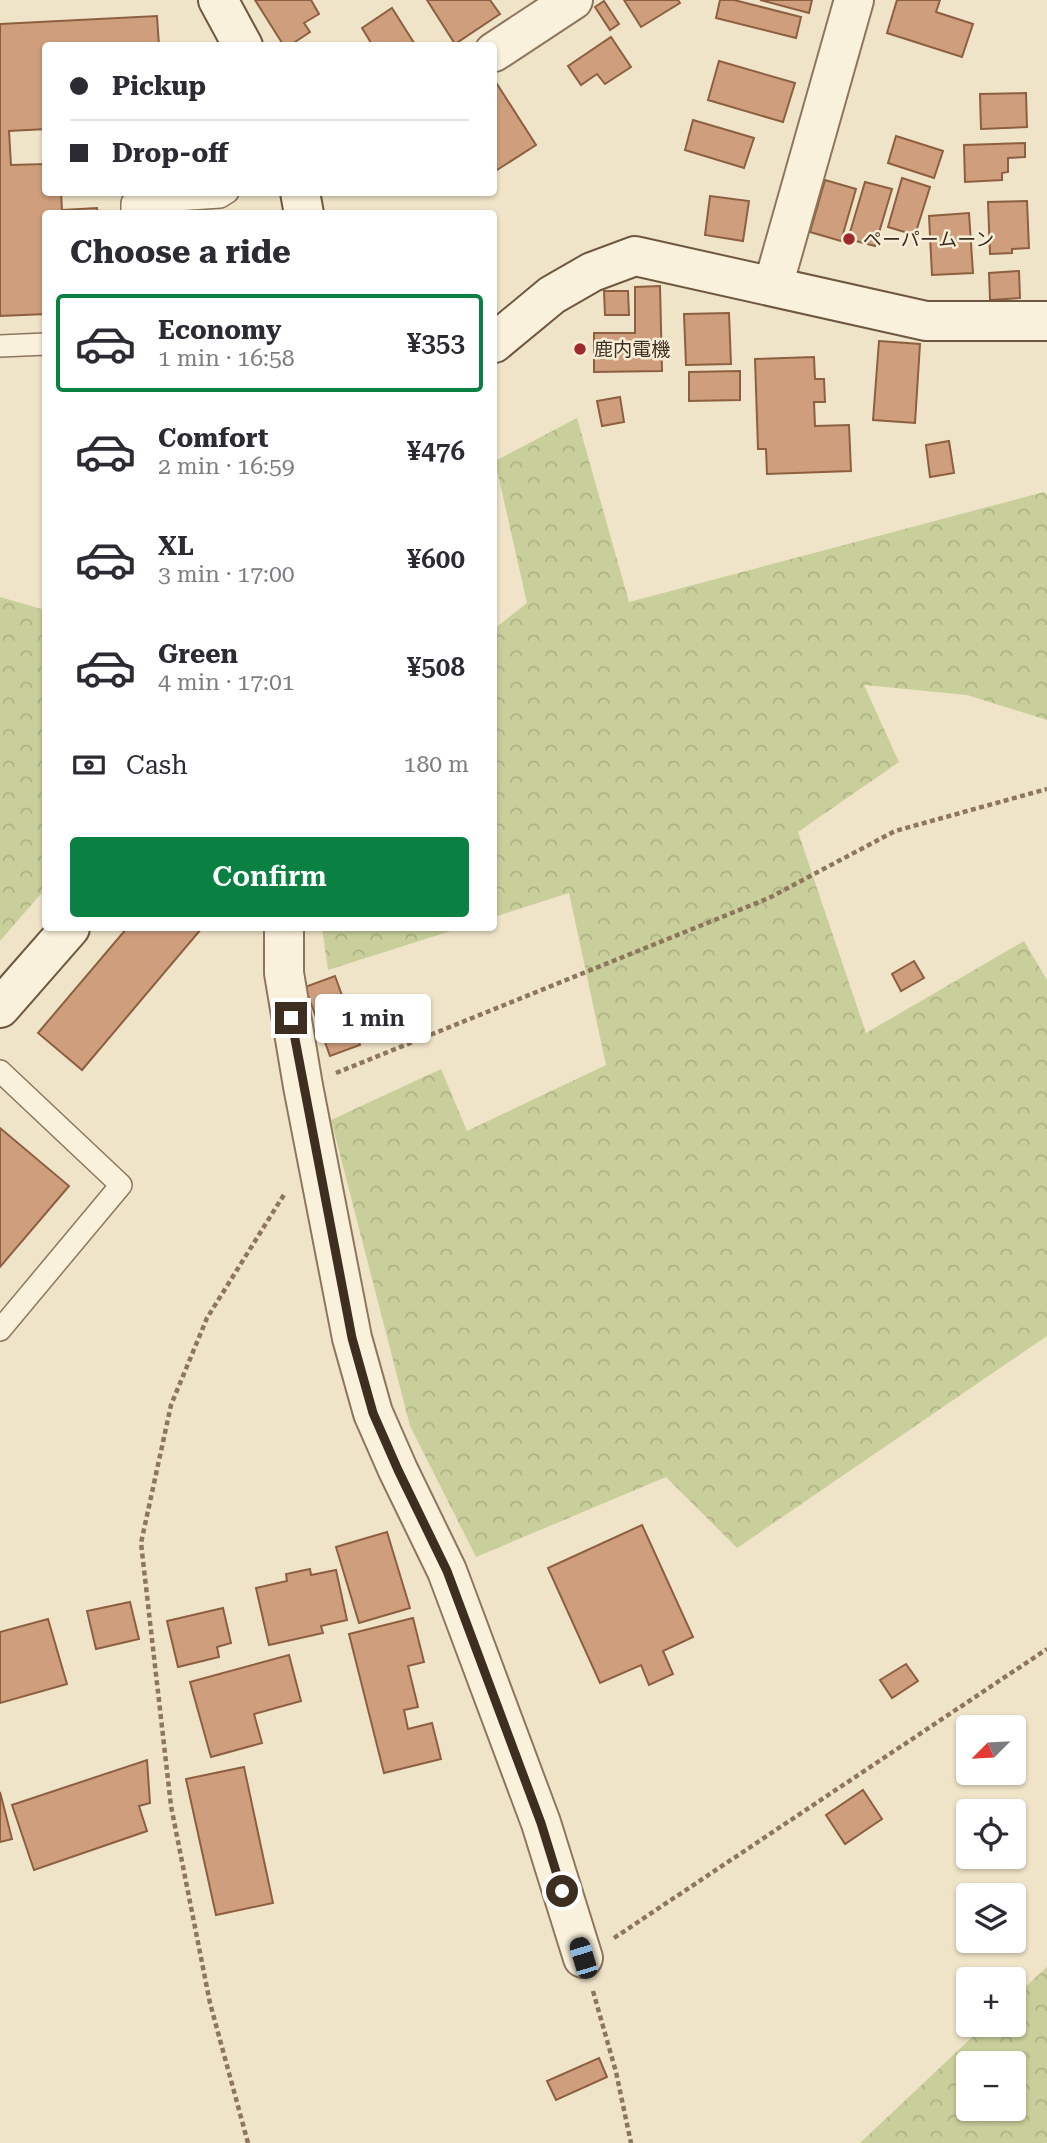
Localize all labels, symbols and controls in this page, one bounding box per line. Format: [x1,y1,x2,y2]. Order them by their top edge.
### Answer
text: Pickup [112,71,206,101]
text: Drop-off [112,138,228,168]
place label: ペーパームーン [863,228,994,251]
marker: ペーパームーン [841,231,857,247]
text: Choose a ride [70,233,291,271]
icon: car [74,312,137,375]
text: Economy [158,315,281,345]
text: ¥353 [407,328,465,358]
place label: 鹿内電機 [594,338,670,361]
marker: 鹿内電機 [572,341,588,357]
text: 1 min · 16:58 [158,345,295,372]
icon: car [74,420,137,483]
text: Comfort [158,423,268,453]
text: ¥476 [407,436,465,466]
text: 2 min · 16:59 [158,453,295,480]
icon: car [74,528,137,591]
text: XL [158,531,194,561]
text: ¥600 [407,544,465,574]
text: 3 min · 17:00 [158,561,295,588]
icon: car [74,636,137,699]
text: Green [158,639,238,669]
text: ¥508 [407,652,465,682]
text: 4 min · 17:01 [158,669,295,696]
icon: cash [70,746,108,784]
text: Cash [126,750,188,780]
text: 180 m [404,751,469,778]
button: Confirm [70,837,469,917]
callout: 1 min [316,993,431,1042]
route end [275,1002,307,1034]
text: 1 min [341,1005,405,1032]
north arrow [956,1715,1026,1785]
map controls [956,1715,1026,2121]
button: locate [956,1799,1026,1869]
route start [546,1875,578,1907]
button: layers [956,1883,1026,1953]
car [567,1935,600,1981]
button: + [956,1967,1026,2037]
button: − [956,2051,1026,2121]

